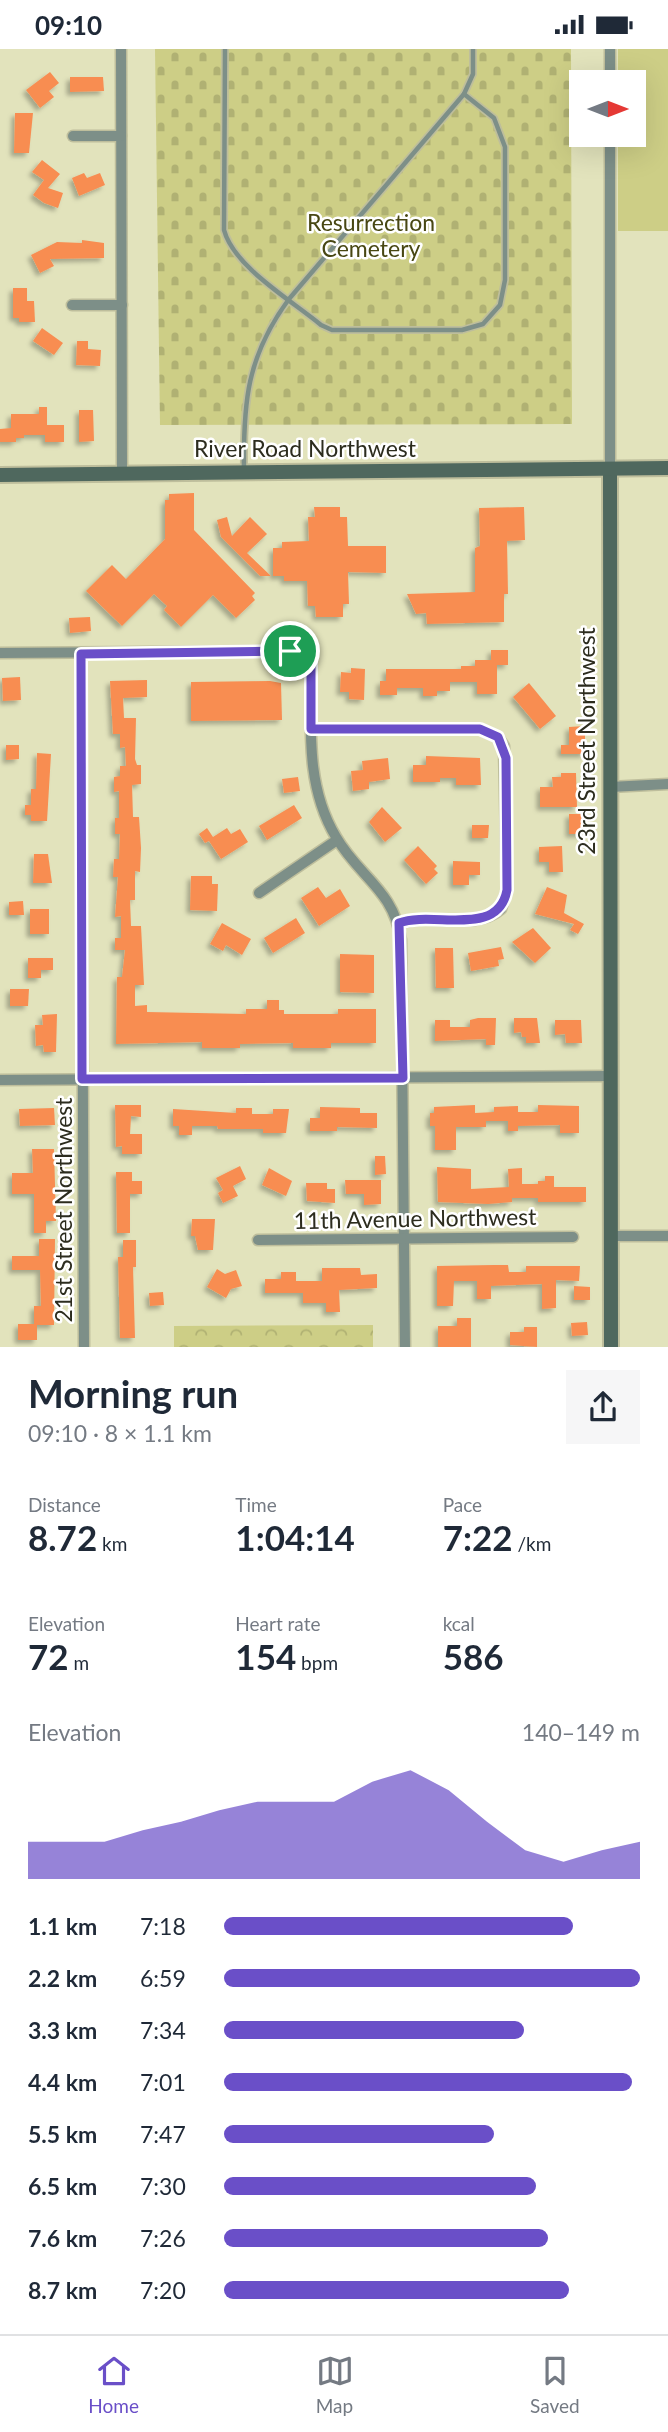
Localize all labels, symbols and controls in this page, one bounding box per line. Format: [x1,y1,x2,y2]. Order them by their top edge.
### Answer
text: 09:10 [35,9,102,41]
north arrow [569,70,646,147]
map controls [569,70,646,147]
park label: Resurrection Cemetery [307,208,435,262]
street label: River Road Northwest [194,434,417,462]
pin [260,621,320,681]
street label: 23rd Street Northwest [572,626,600,855]
icon: arrive [271,632,309,670]
street label: 21st Street Northwest [49,1097,77,1323]
street label: 11th Avenue Northwest [293,1202,537,1234]
text: Morning run [28,1370,238,1416]
button: share [566,1370,640,1444]
text: 09:10 · 8 × 1.1 km [28,1419,212,1447]
text: Distance [28,1493,101,1516]
text: Time [235,1493,277,1516]
text: Pace [443,1493,482,1516]
text: 8.72 [28,1516,97,1558]
text: 1:04:14 [235,1516,355,1558]
text: 7:22 [443,1516,513,1558]
text: km [97,1532,127,1555]
text: /km [513,1532,551,1555]
text: Elevation [28,1612,105,1635]
text: Heart rate [235,1612,321,1635]
text: kcal [443,1612,475,1635]
text: 72 [28,1635,69,1677]
text: 154 [235,1635,296,1677]
text: 586 [443,1635,504,1677]
text: m [69,1651,89,1674]
text: bpm [296,1651,338,1674]
text: Elevation [28,1718,121,1746]
text: 140–149 m [522,1718,640,1746]
text: 1.1 km [28,1912,97,1940]
text: 7:18 [140,1912,186,1940]
text: 2.2 km [28,1964,97,1992]
text: 6:59 [140,1964,186,1992]
text: 3.3 km [28,2016,97,2044]
text: 7:34 [140,2016,186,2044]
text: 4.4 km [28,2068,97,2096]
text: 7:01 [140,2068,186,2096]
text: 5.5 km [28,2120,97,2148]
text: 7:47 [140,2120,186,2148]
text: 6.5 km [28,2172,97,2200]
text: 7:30 [140,2172,186,2200]
text: 7.6 km [28,2224,97,2252]
text: 7:26 [140,2224,186,2252]
text: 8.7 km [28,2276,97,2304]
text: 7:20 [140,2276,186,2304]
tab: Home [88,2352,139,2417]
tab: Map [316,2352,354,2417]
tab: Saved [530,2352,580,2417]

